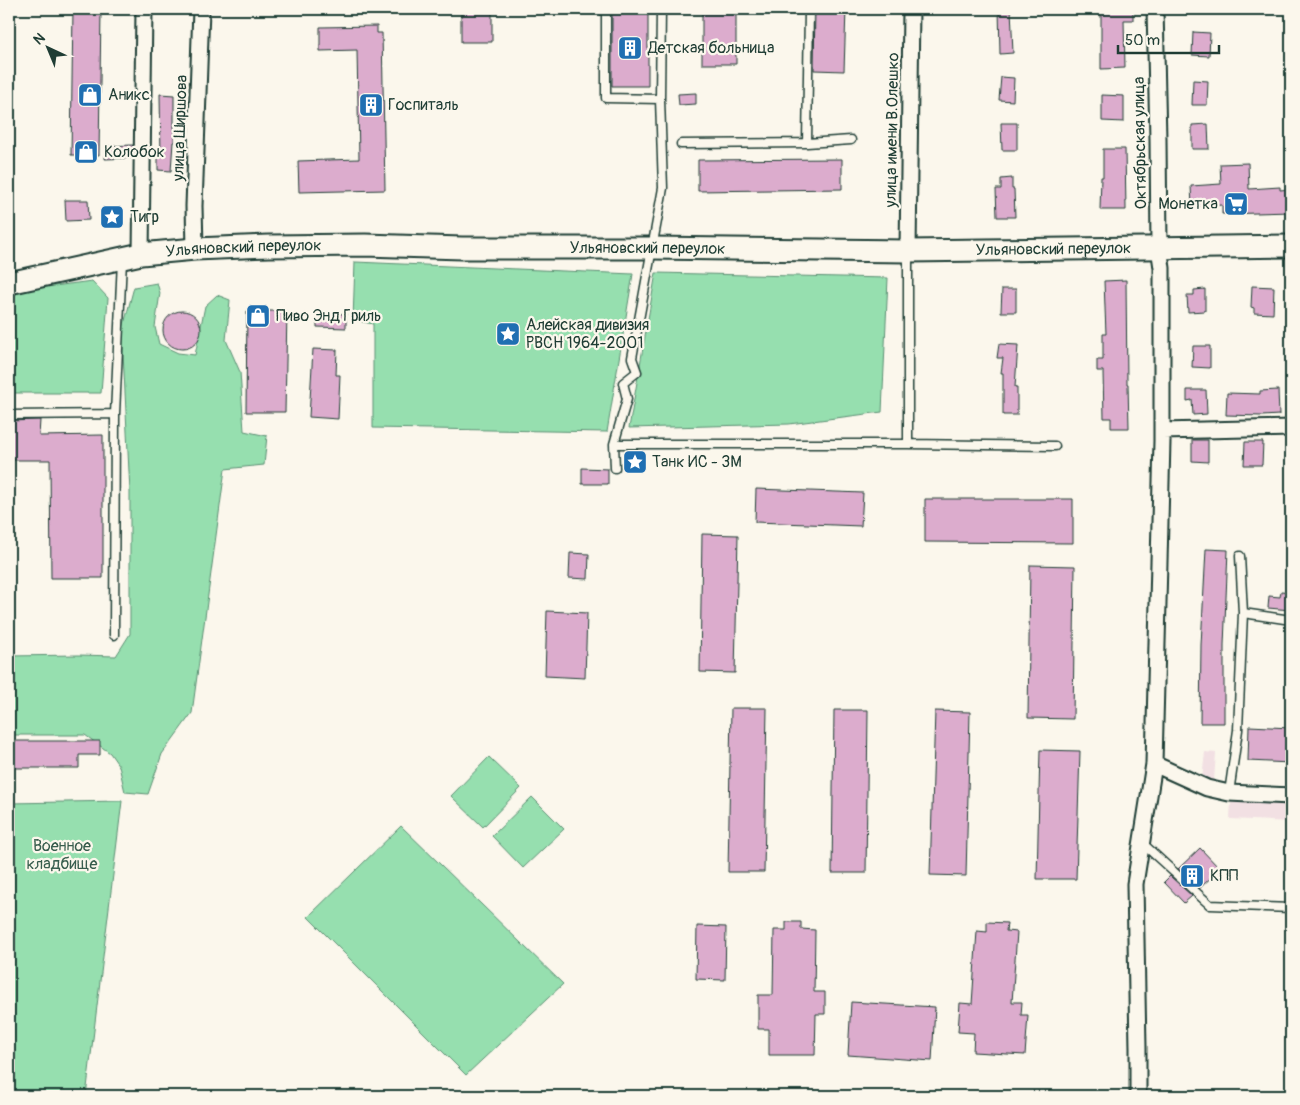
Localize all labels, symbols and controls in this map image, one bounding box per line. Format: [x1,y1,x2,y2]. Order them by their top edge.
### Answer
north arrow [22,22,72,72]
scale bar [1118,22,1219,54]
text: N [30,30,49,48]
text: 50 m [1125,31,1160,50]
building icon: Детская больница [617,35,643,61]
place label: Детская больница [647,38,774,58]
street label: улица имени В.Олешко [881,52,903,208]
street label: улица Ширшова [168,75,192,182]
street label: Октябрьская улица [1129,76,1151,210]
shop icon: Аникс [77,82,103,108]
place label: Аникс [108,85,150,105]
building icon: Госпиталь [358,92,384,118]
place label: Госпиталь [388,95,459,115]
shop icon: Колобок [73,139,99,165]
place label: Колобок [104,142,165,162]
supermarket icon: Монетка [1223,191,1249,217]
place label: Монетка [1158,194,1218,214]
place icon: Тигр [99,204,125,230]
place label: Тигр [130,207,159,227]
street label: Ульяновский переулок [165,235,322,262]
street label: Ульяновский переулок [570,238,725,259]
street label: Ульяновский переулок [975,238,1131,260]
shop icon: Пиво Энд Гриль [245,303,271,329]
place label: Пиво Энд Гриль [276,306,381,326]
place label: Алейская дивизия РВСН 1964-2001 [526,315,649,353]
place icon: Алейская дивизия РВСН 1964-2001 [495,321,521,347]
place icon: Танк ИС - 3М [622,449,648,475]
place label: Танк ИС - 3М [652,452,742,472]
park label: Военное кладбище [27,836,98,874]
building icon: КПП [1179,863,1205,889]
place label: КПП [1210,866,1239,886]

